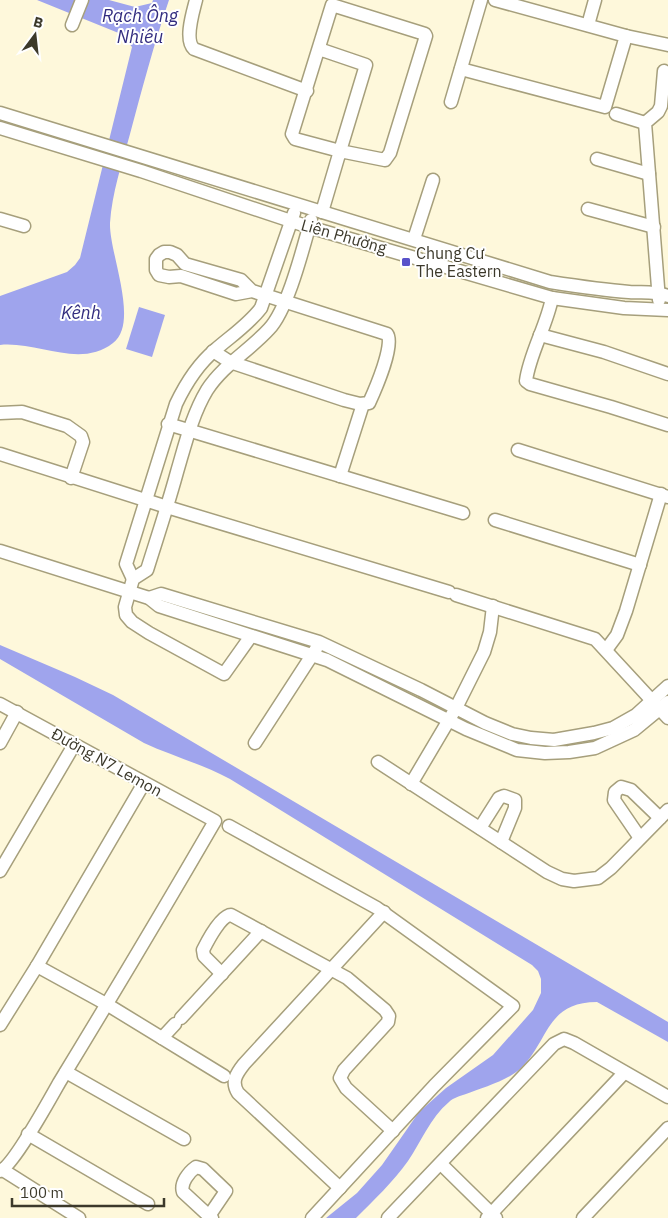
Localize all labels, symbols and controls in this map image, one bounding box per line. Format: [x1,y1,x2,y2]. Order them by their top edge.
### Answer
water label: Rạch Ông Nhiêu [102,4,179,48]
north arrow [10,10,60,60]
text: B [32,13,45,32]
street label: Liên Phường [299,214,390,258]
place label: Chung Cư The Eastern [416,243,502,281]
marker: Chung Cư The Eastern [400,256,412,268]
water label: Kênh [61,301,101,324]
street label: Đường N7 Lemon [48,723,166,801]
scale bar [12,1176,165,1208]
text: 100 m [20,1183,64,1202]

